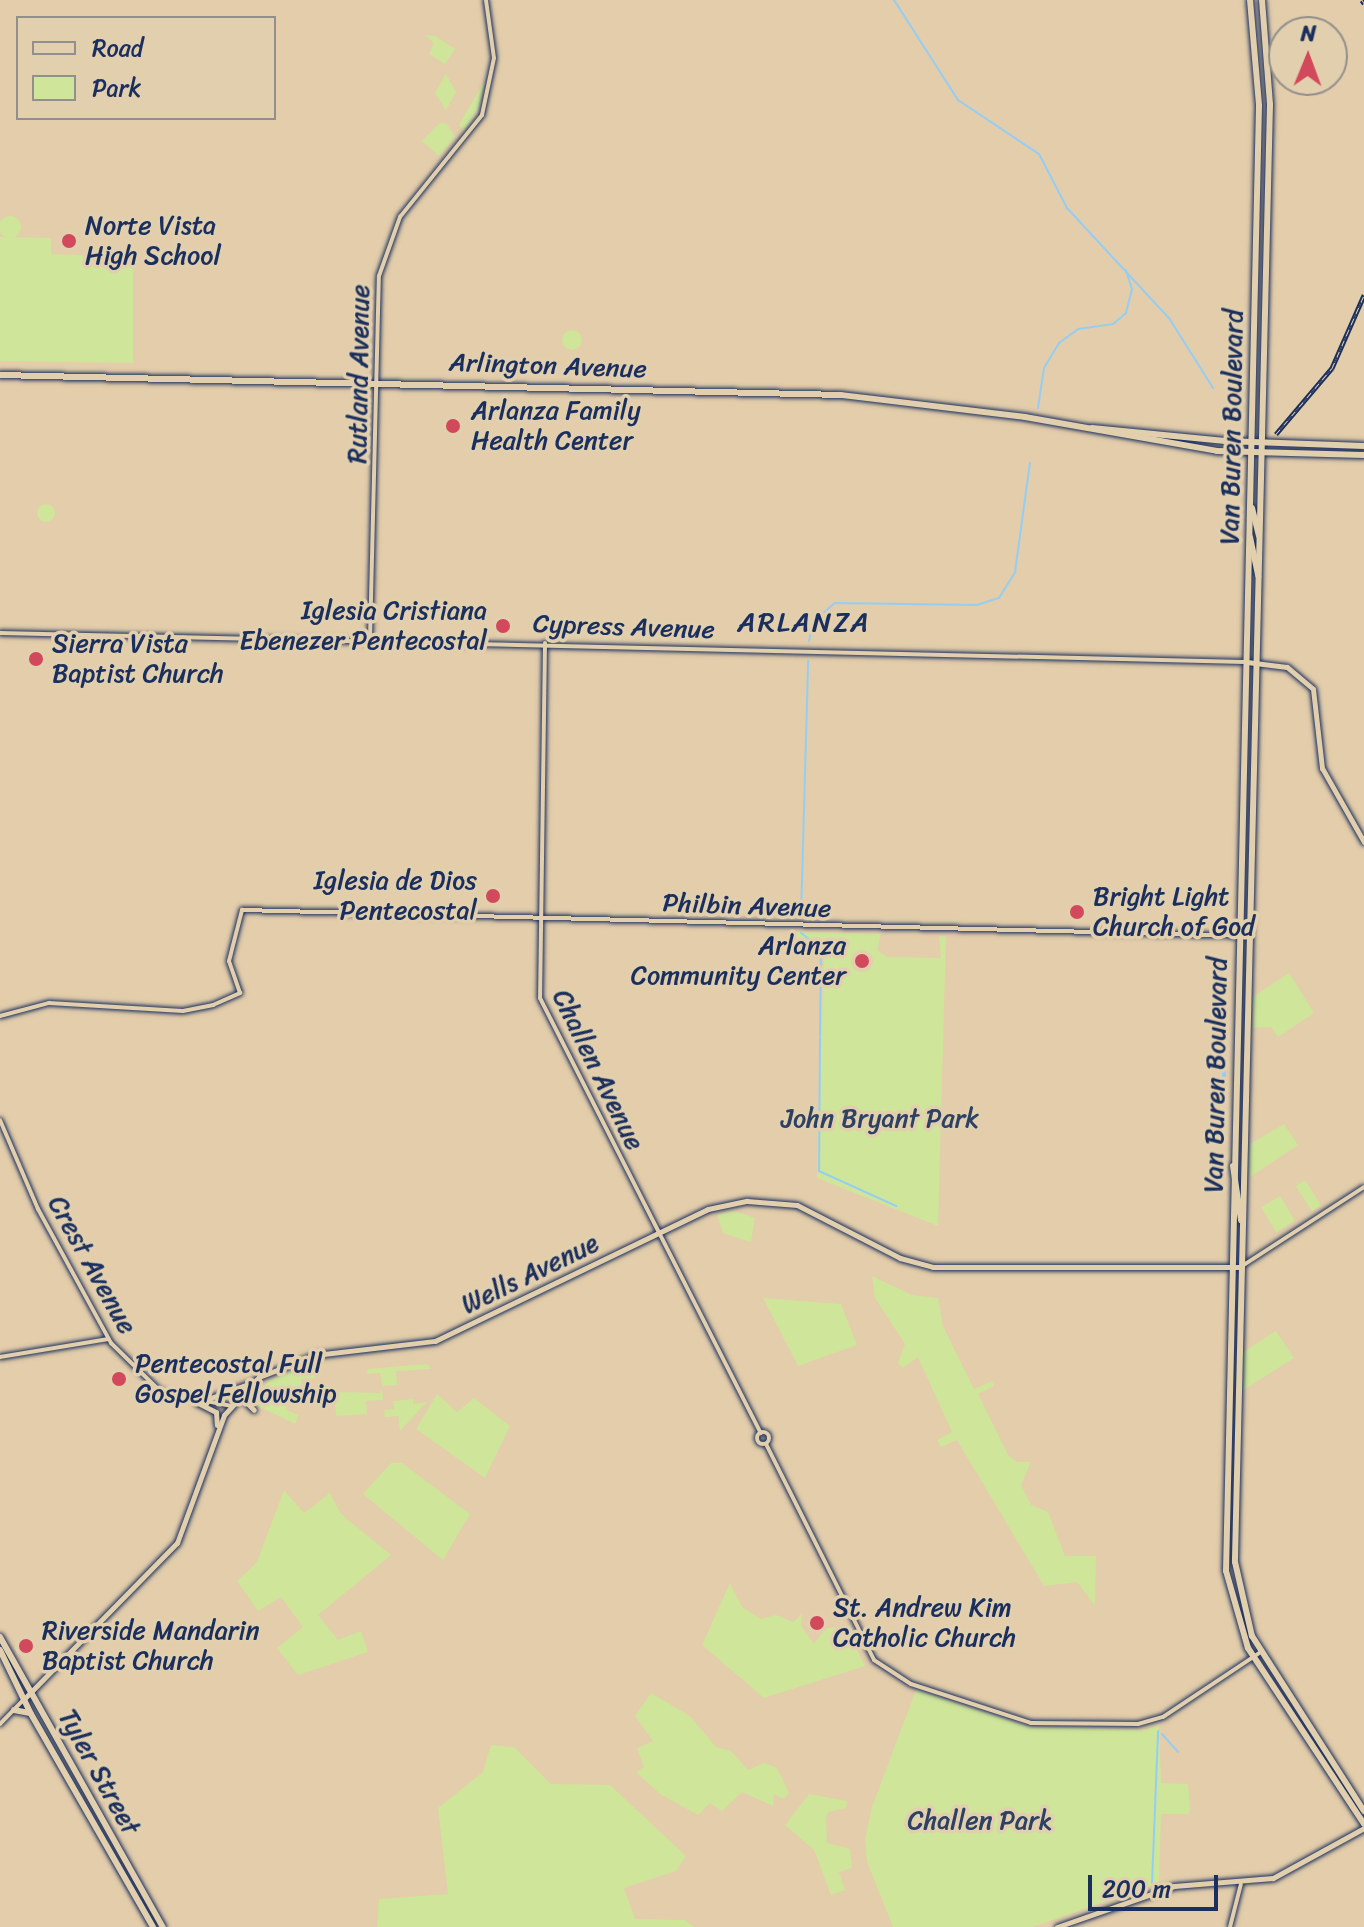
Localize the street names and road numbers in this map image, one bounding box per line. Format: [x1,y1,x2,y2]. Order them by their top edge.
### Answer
street label: Rutland Avenue [342,284,376,464]
street label: Van Buren Boulevard [1214,309,1250,545]
street label: Arlington Avenue [449,347,647,385]
street label: Cypress Avenue [533,608,715,646]
street label: Philbin Avenue [662,887,832,925]
street label: Van Buren Boulevard [1198,957,1234,1193]
street label: Challen Avenue [546,985,650,1155]
street label: Crest Avenue [41,1191,143,1339]
street label: Wells Avenue [456,1227,604,1321]
street label: Tyler Street [52,1703,146,1841]

